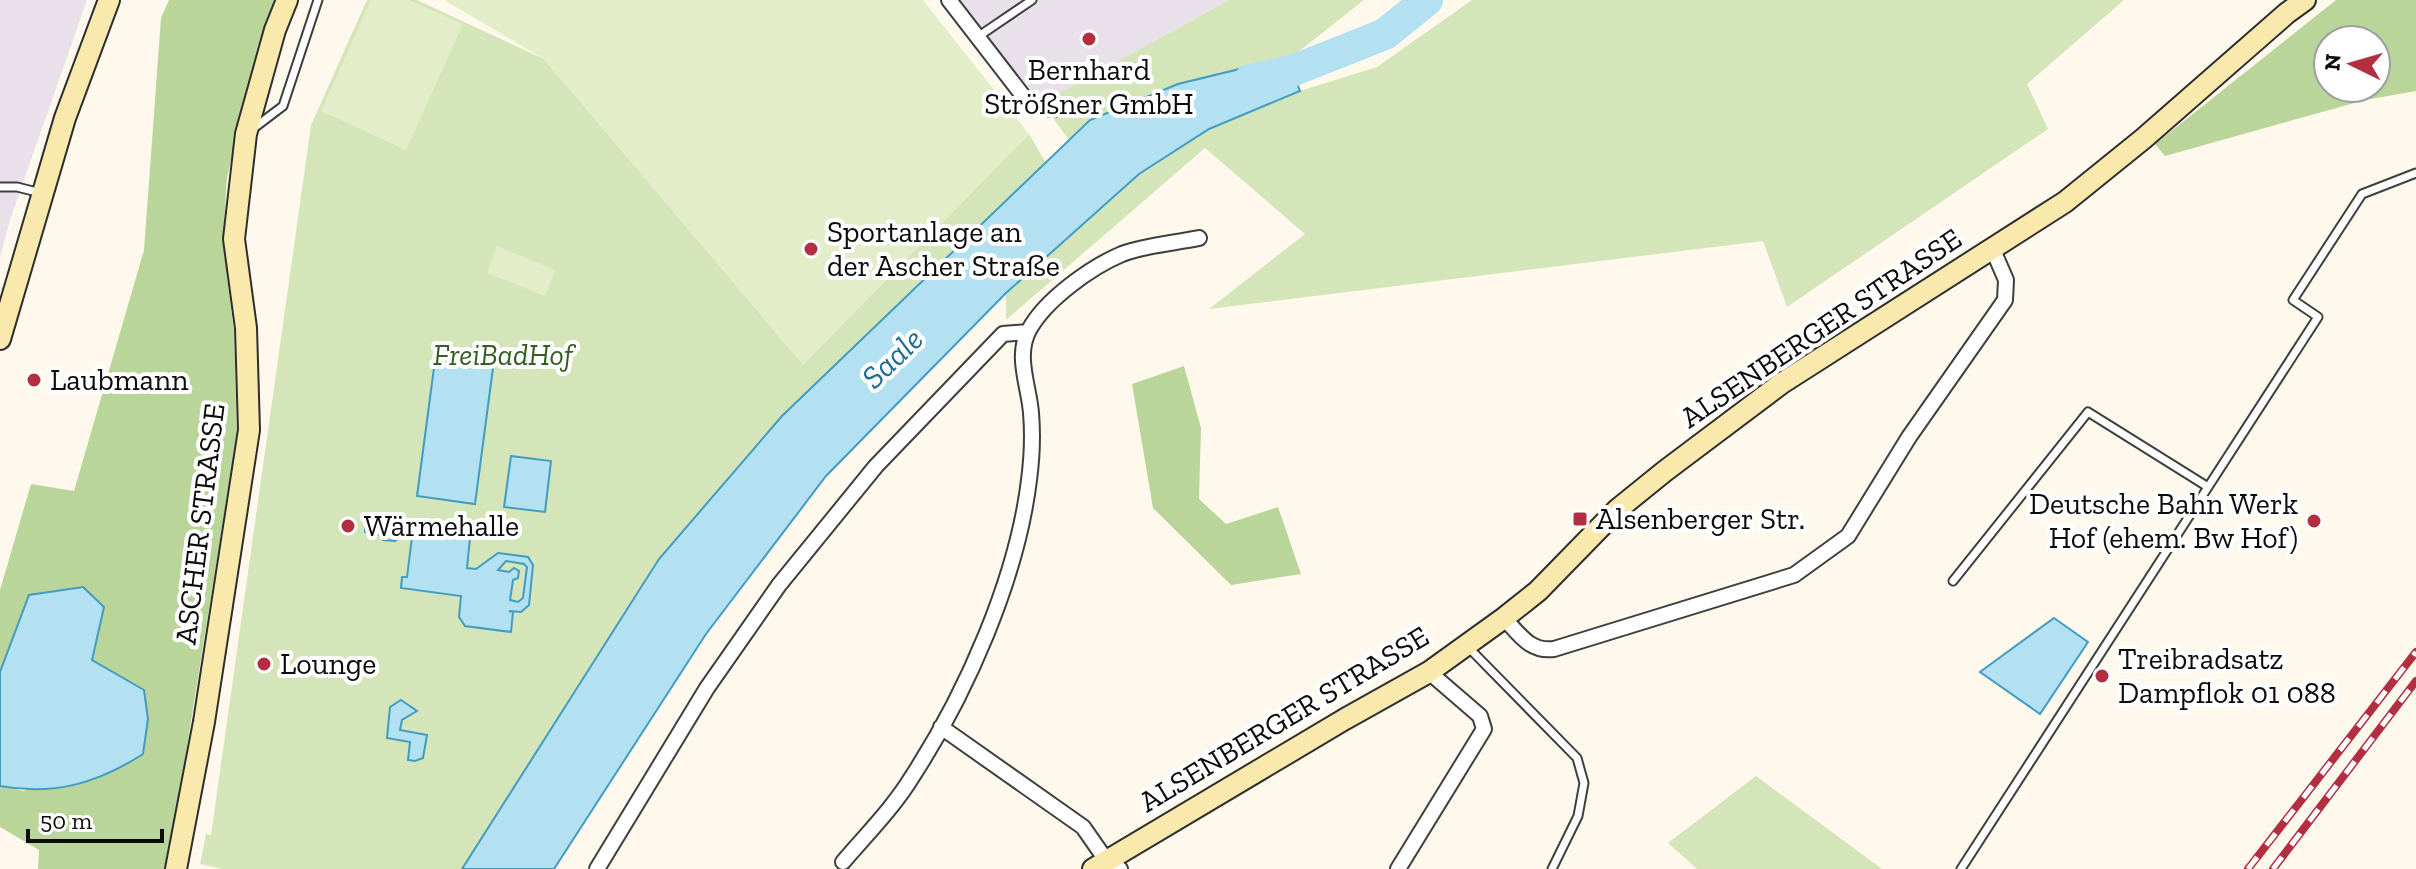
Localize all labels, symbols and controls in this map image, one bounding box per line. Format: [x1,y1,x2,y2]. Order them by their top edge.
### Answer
north arrow [2312,24,2392,104]
marker: Bernhard Strößner GmbH [1080,30,1098,48]
place label: Bernhard Strößner GmbH [984,52,1194,122]
text: N [2318,53,2347,72]
place label: Sportanlage an der Ascher Straße [827,214,1060,284]
street label: ALSENBERGER STRASSE [1674,220,1968,436]
marker: Sportanlage an der Ascher Straße [802,240,820,258]
water label: Saale [853,320,931,396]
park label: FreiBadHof [433,337,577,373]
place label: Laubmann [50,362,188,398]
marker: Laubmann [25,371,43,389]
street label: ASCHER STRASSE [167,401,233,647]
place label: Deutsche Bahn Werk Hof (ehem. Bw Hof) [2029,486,2298,556]
place label: Alsenberger Str. [1596,501,1805,537]
place label: Wärmehalle [364,508,519,544]
marker: Alsenberger Str. [1571,510,1589,528]
marker: Deutsche Bahn Werk Hof (ehem. Bw Hof) [2305,512,2323,530]
marker: Wärmehalle [339,517,357,535]
street label: ALSENBERGER STRASSE [1133,618,1435,820]
place label: Treibradsatz Dampflok 01 088 [2118,641,2336,711]
place label: Lounge [280,646,376,682]
marker: Lounge [255,655,273,673]
marker: Treibradsatz Dampflok 01 088 [2093,667,2111,685]
scale bar [28,793,162,843]
text: 50 m [40,806,93,835]

